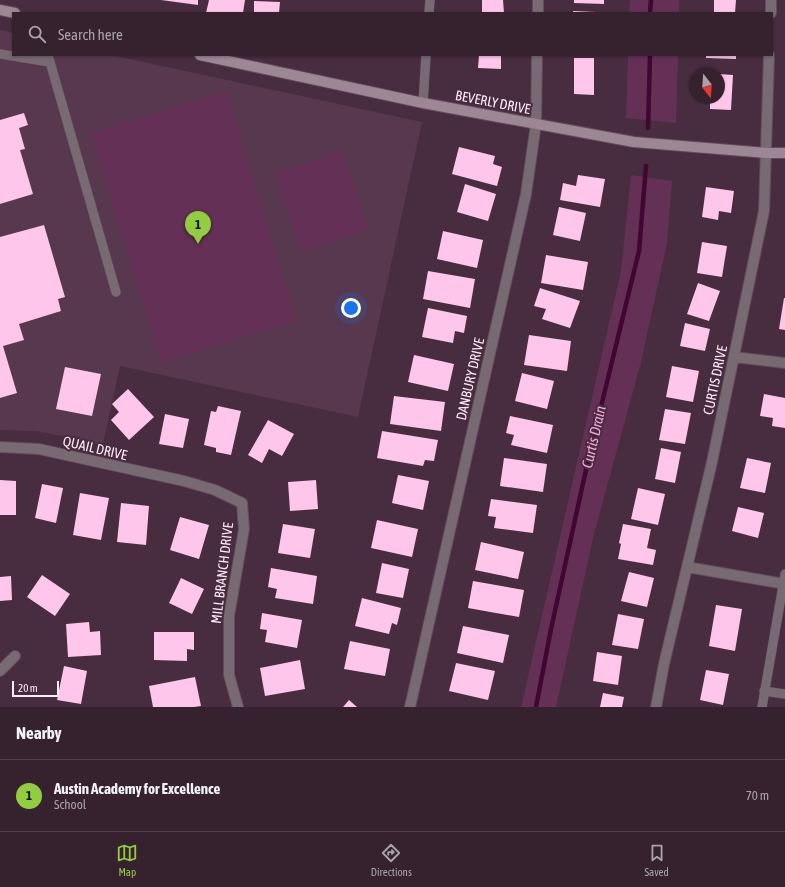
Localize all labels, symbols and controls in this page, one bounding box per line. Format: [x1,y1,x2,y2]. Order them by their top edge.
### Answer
search box [12,12,773,56]
icon: search [26,23,48,45]
text: Search here [58,26,123,43]
north arrow [689,68,725,104]
street label: BEVERLY DRIVE [454,87,532,117]
pin: 1 [185,211,211,244]
your location [341,298,361,318]
street label: DANBURY DRIVE [453,336,487,422]
street label: CURTIS DRIVE [700,344,730,416]
water label: Curtis Drain [578,404,609,470]
street label: QUAIL DRIVE [61,433,129,463]
street label: MILL BRANCH DRIVE [208,521,236,625]
scale bar [12,679,59,698]
text: 20 m [18,682,38,694]
text: Nearby [16,723,62,743]
text: Austin Academy for Excellence [54,780,220,797]
text: 1 [26,788,32,803]
text: 70 m [746,788,769,803]
text: School [54,797,86,812]
tab: Map [116,842,138,878]
tab: Directions [371,842,412,878]
tab: Saved [644,842,669,878]

